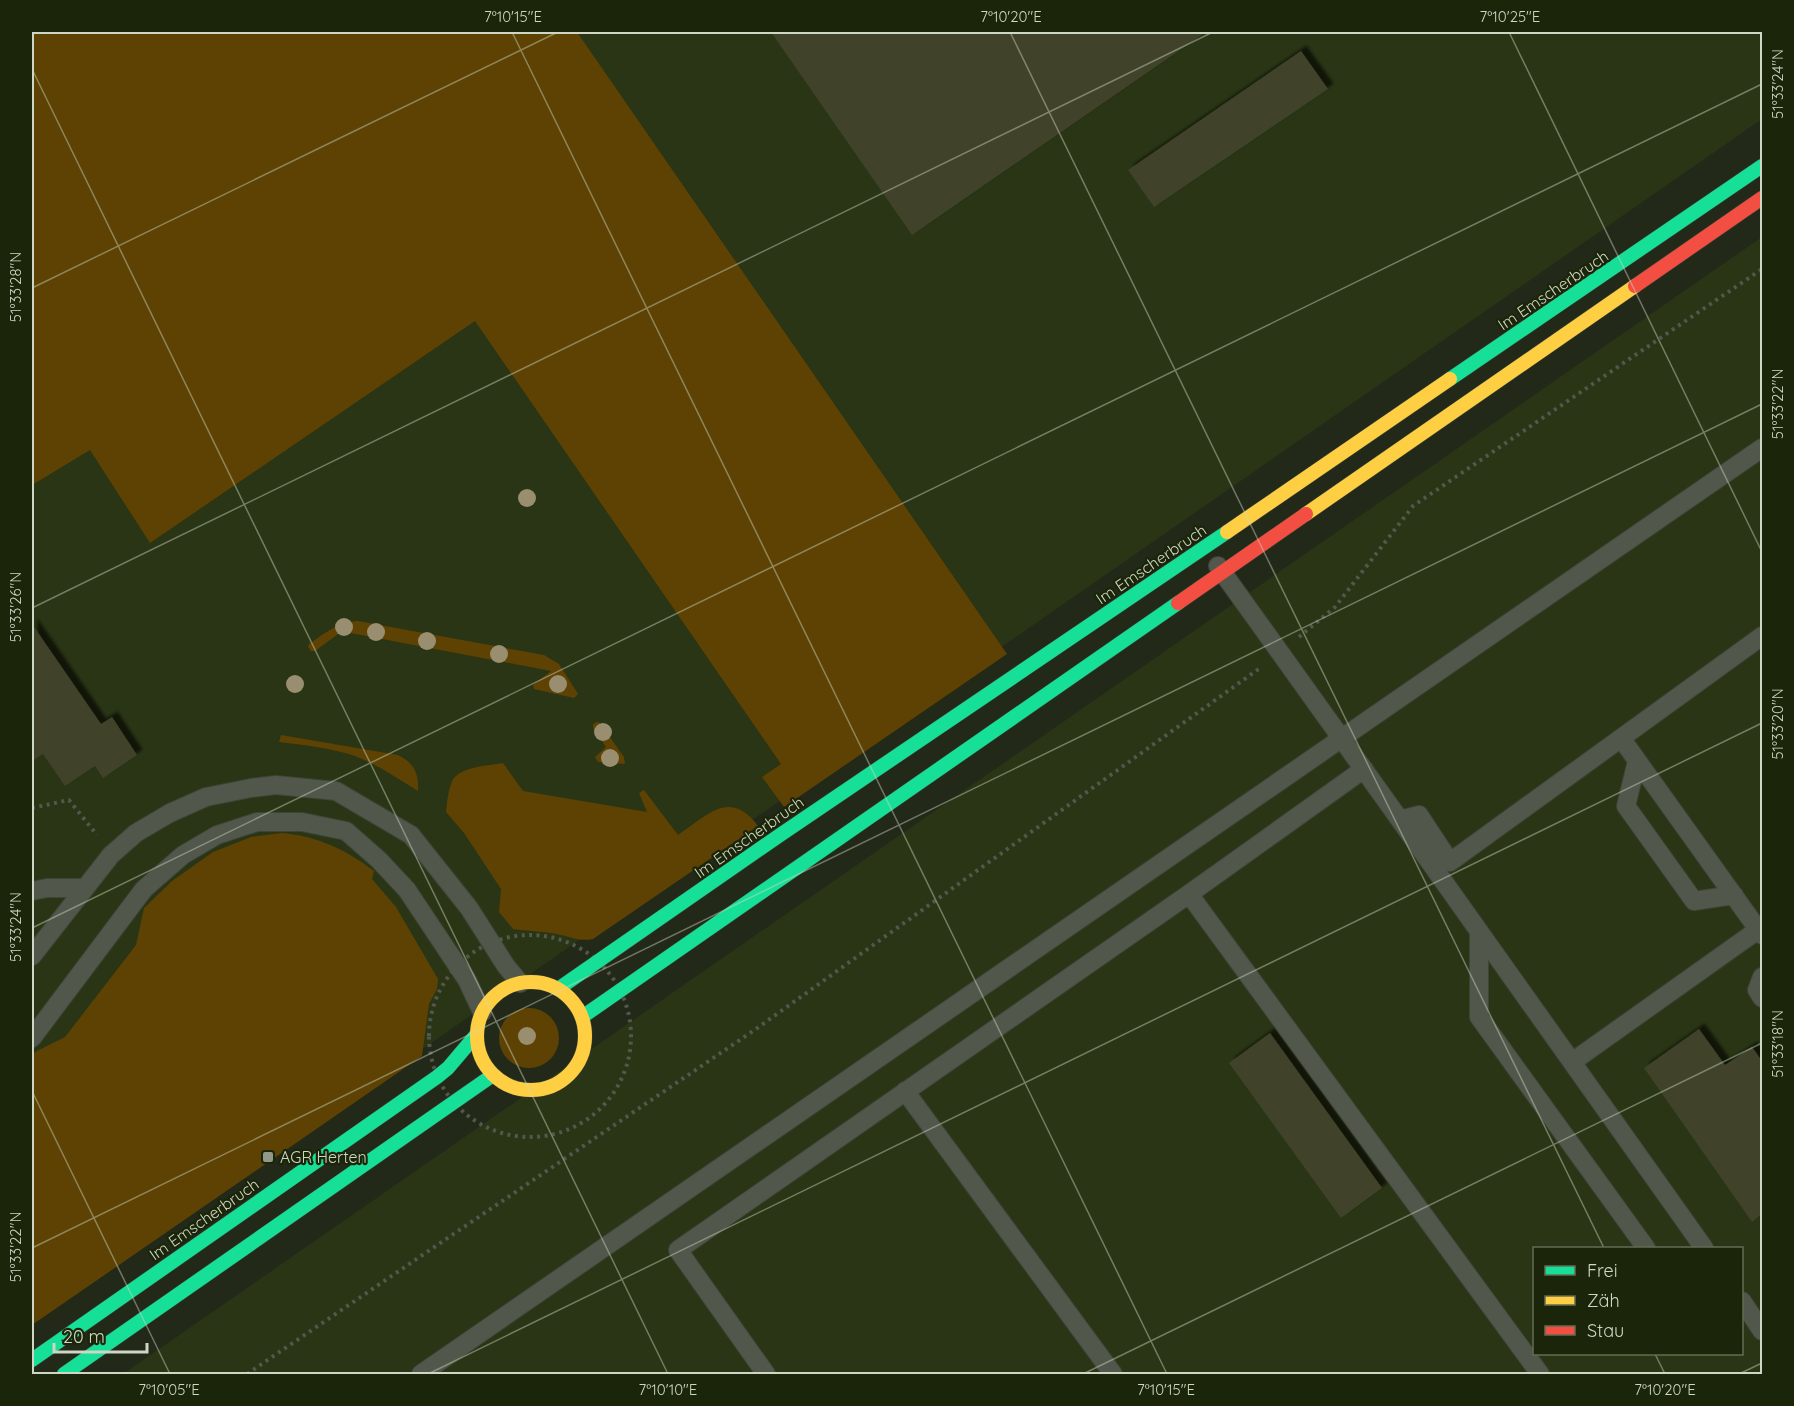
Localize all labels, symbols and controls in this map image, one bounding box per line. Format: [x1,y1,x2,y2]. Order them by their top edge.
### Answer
text: 7°10'15"E [484,7,542,26]
text: 7°10'20"E [980,7,1042,26]
text: 7°10'25"E [1480,7,1540,26]
text: 51°33'24"N [1768,49,1787,119]
street label: Im Emscherbruch [1494,246,1612,334]
text: 51°33'28"N [6,252,25,322]
text: 51°33'22"N [1768,369,1787,439]
street label: Im Emscherbruch [1092,520,1210,608]
text: 51°33'26"N [6,572,25,642]
text: 51°33'20"N [1768,688,1787,760]
street label: Im Emscherbruch [690,792,808,882]
text: 51°33'24"N [6,892,25,962]
text: 51°33'18"N [1768,1010,1787,1078]
place label: AGR Herten [280,1147,367,1167]
marker: AGR Herten [261,1150,275,1164]
street label: Im Emscherbruch [145,1174,263,1264]
text: 51°33'22"N [6,1212,25,1282]
legend [1533,1247,1743,1355]
text: Frei [1587,1259,1618,1282]
text: Zäh [1587,1289,1620,1312]
scale bar [54,1316,147,1354]
text: Stau [1587,1319,1624,1342]
text: 20 m [63,1325,105,1348]
text: 7°10'05"E [138,1380,200,1399]
text: 7°10'10"E [639,1380,697,1399]
text: 7°10'15"E [1137,1380,1195,1399]
text: 7°10'20"E [1634,1380,1696,1399]

